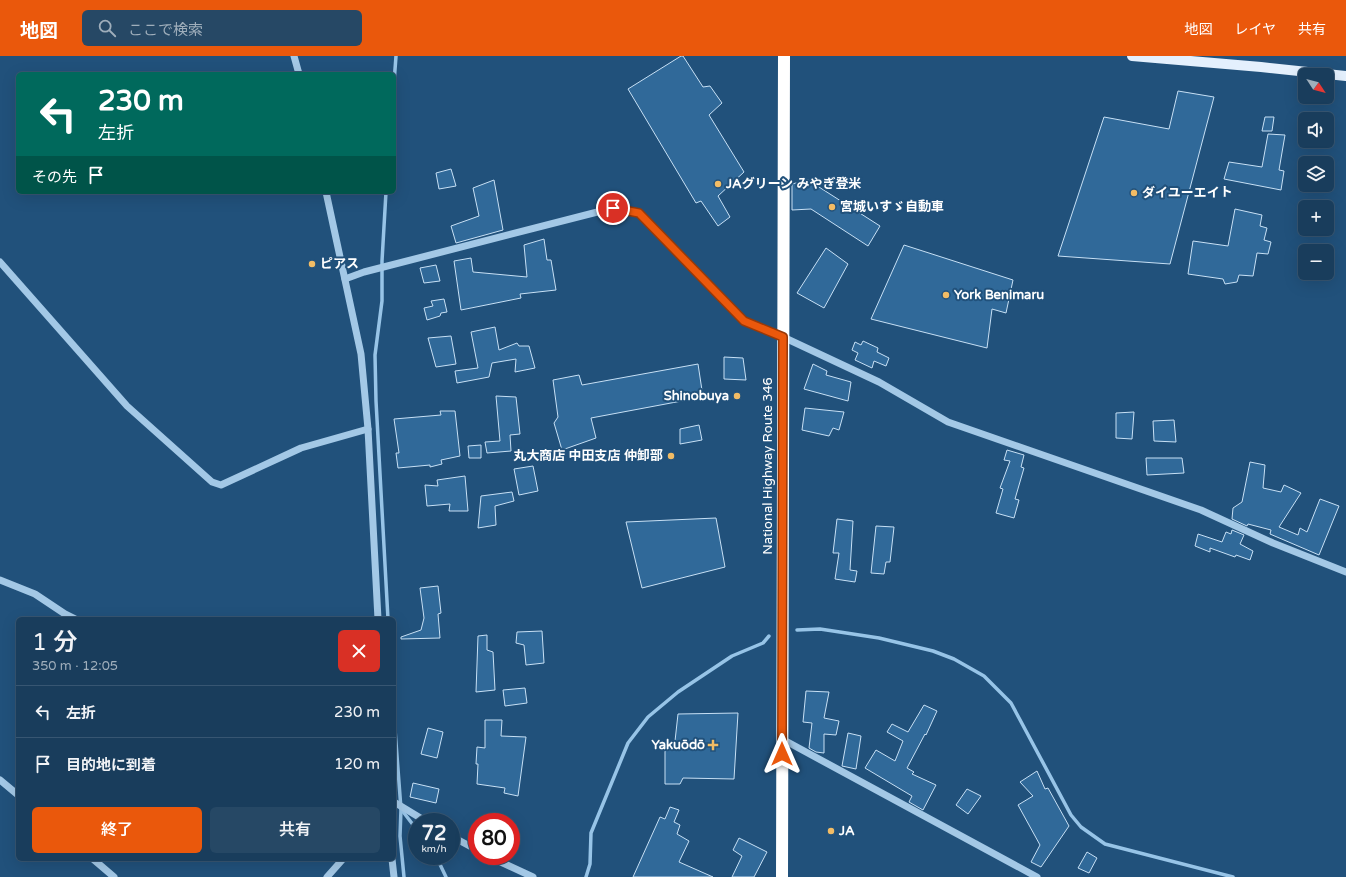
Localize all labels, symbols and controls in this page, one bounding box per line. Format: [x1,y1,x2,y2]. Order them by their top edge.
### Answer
search box [82,10,362,46]
icon: search [96,17,118,39]
text: 地図 [20,20,58,42]
text: ここで検索 [128,21,203,39]
text: 地図 [1184,21,1212,38]
text: レイヤ [1234,21,1276,38]
text: 共有 [1298,21,1326,38]
north arrow [1298,68,1334,104]
map controls [1298,68,1334,280]
text: 230 m [98,84,184,118]
icon: left [32,88,84,140]
button: sound [1298,112,1334,148]
text: 左折 [98,122,134,144]
button: layers [1298,156,1334,192]
icon: arrive [85,164,107,186]
text: その先 [32,168,77,186]
place label: JAグリーン みやぎ登米 [725,176,862,192]
marker: JAグリーン みやぎ登米 [713,179,723,189]
place label: ダイユーエイト [1142,185,1233,201]
marker: ダイユーエイト [1129,188,1139,198]
pin [596,191,630,225]
icon: arrive [602,197,624,219]
place label: 宮城いすゞ自動車 [840,199,944,215]
button: + [1298,200,1334,236]
marker: 宮城いすゞ自動車 [827,202,837,212]
button: − [1298,244,1334,280]
place label: ピアス [320,256,359,272]
marker: ピアス [307,259,317,269]
place label: York Benimaru [954,287,1044,303]
marker: York Benimaru [941,290,951,300]
street label: National Highway Route 346 [760,377,776,555]
place label: Shinobuya [664,388,729,404]
marker: Shinobuya [732,391,742,401]
place label: 丸大商店 中田支店 仲卸部 [513,448,663,464]
marker: 丸大商店 中田支店 仲卸部 [666,451,676,461]
text: 1 分 [32,628,77,657]
button: close [338,630,380,672]
text: 350 m · 12:05 [32,658,118,674]
icon: left [32,701,54,723]
text: 230 m [334,703,380,721]
text: 左折 [66,704,96,722]
position arrow [761,733,803,775]
place label: Yakuōdō [651,737,705,753]
marker: Yakuōdō [708,740,718,750]
icon: arrive [32,753,54,775]
text: 120 m [334,755,380,773]
text: 目的地に到着 [66,756,156,774]
button: 終了 [32,807,202,853]
button: 共有 [210,807,380,853]
speed limit sign: 80 [468,813,520,865]
text: 72 [421,822,447,846]
place label: JA [838,823,855,839]
marker: JA [826,826,836,836]
text: km/h [421,843,447,855]

